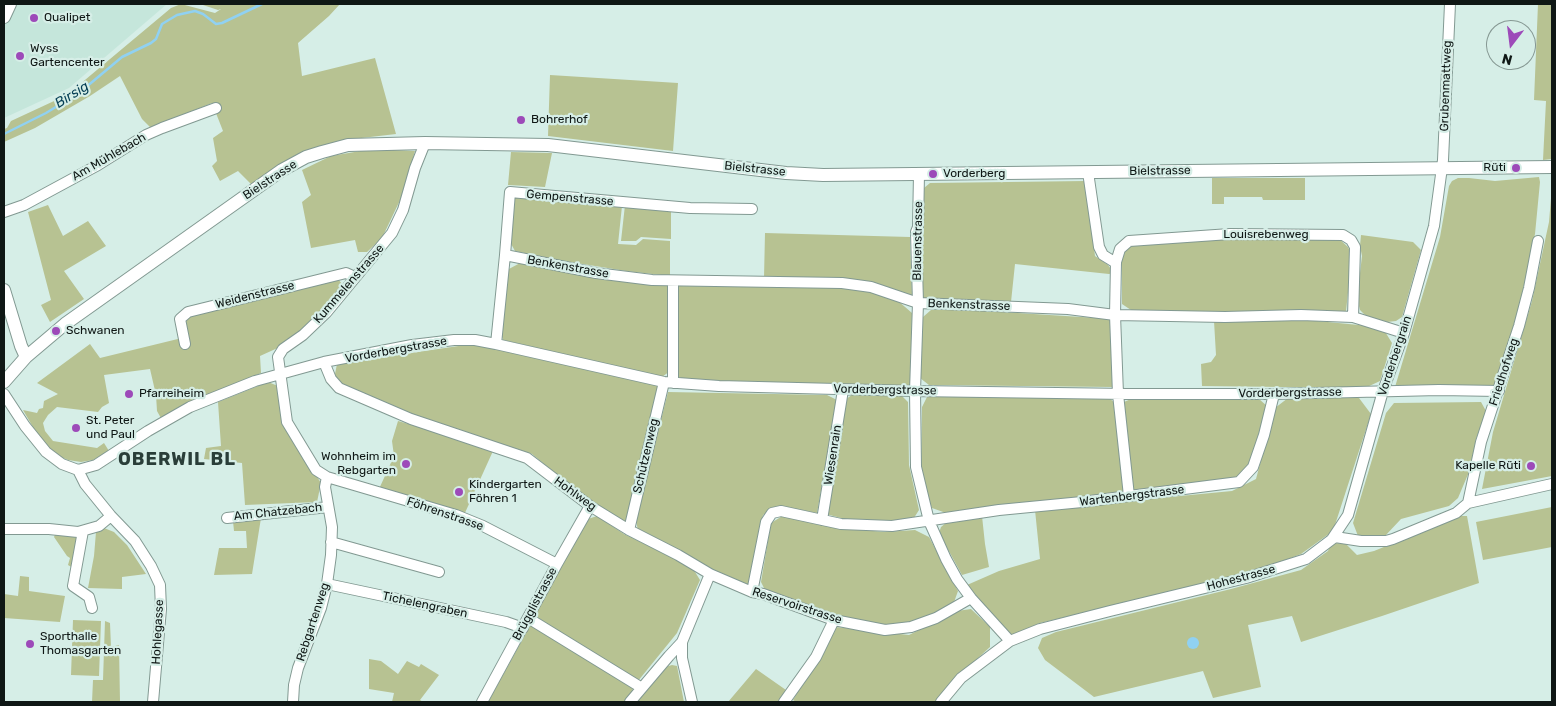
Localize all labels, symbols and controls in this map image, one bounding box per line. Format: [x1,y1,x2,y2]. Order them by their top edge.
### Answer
place label: Qualipet [44,11,90,25]
marker: Qualipet [28,12,40,24]
north arrow [1486,20,1536,70]
street label: Grubenmattweg [1437,40,1455,132]
place label: Wyss Gartencenter [30,42,105,70]
text: N [1500,49,1514,69]
marker: Wyss Gartencenter [14,50,26,62]
water label: Birsig [52,78,92,112]
place label: Bohrerhof [531,113,588,127]
marker: Bohrerhof [515,114,527,126]
street label: Am Mühlebach [69,130,149,184]
street label: Bielstrasse [240,157,300,203]
street label: Bielstrasse [724,159,786,179]
place label: Rüti [1483,161,1506,175]
marker: Rüti [1510,162,1522,174]
street label: Bielstrasse [1129,163,1191,179]
place label: Vorderberg [943,167,1005,181]
marker: Vorderberg [927,168,939,180]
street label: Gempenstrasse [526,187,614,209]
street label: Blauenstrasse [910,201,926,281]
street label: Louisrebenweg [1223,228,1309,242]
street label: Kummelenstrasse [311,242,387,326]
street label: Benkenstrasse [526,253,610,281]
street label: Weidenstrasse [214,278,296,312]
street label: Benkenstrasse [927,296,1011,314]
street label: Vorderbergrain [1375,314,1415,398]
place label: Schwanen [66,324,125,338]
marker: Schwanen [50,325,62,337]
street label: Vorderbergstrasse [344,334,448,366]
street label: Friedhofweg [1486,336,1522,408]
street label: Vorderbergstrasse [833,382,937,398]
street label: Vorderbergstrasse [1238,385,1342,401]
place label: Pfarreiheim [139,387,204,401]
marker: Pfarreiheim [123,388,135,400]
place label: St. Peter und Paul [86,414,135,442]
street label: Schützenweg [630,417,662,495]
marker: St. Peter und Paul [70,422,82,434]
street label: Wiesenrain [821,424,845,486]
district label: OBERWIL BL [117,449,237,471]
place label: Wohnheim im Rebgarten [321,450,396,478]
marker: Wohnheim im Rebgarten [400,458,412,470]
place label: Kapelle Rüti [1455,459,1521,473]
marker: Kapelle Rüti [1525,460,1537,472]
street label: Hohlweg [551,474,599,514]
place label: Kindergarten Föhren 1 [469,478,542,506]
street label: Wartenbergstrasse [1079,482,1185,510]
marker: Kindergarten Föhren 1 [453,486,465,498]
street label: Föhrenstrasse [405,494,485,534]
street label: Am Chatzebach [233,500,323,524]
street label: Hohestrasse [1205,562,1277,594]
street label: Brügglistrasse [510,565,560,643]
street label: Rebgartenweg [293,581,333,663]
street label: Reservoirstrasse [750,585,844,627]
street label: Tichelengraben [381,589,469,621]
street label: Hohlegasse [149,599,167,665]
place label: Sporthalle Thomasgarten [40,630,121,658]
marker: Sporthalle Thomasgarten [24,638,36,650]

